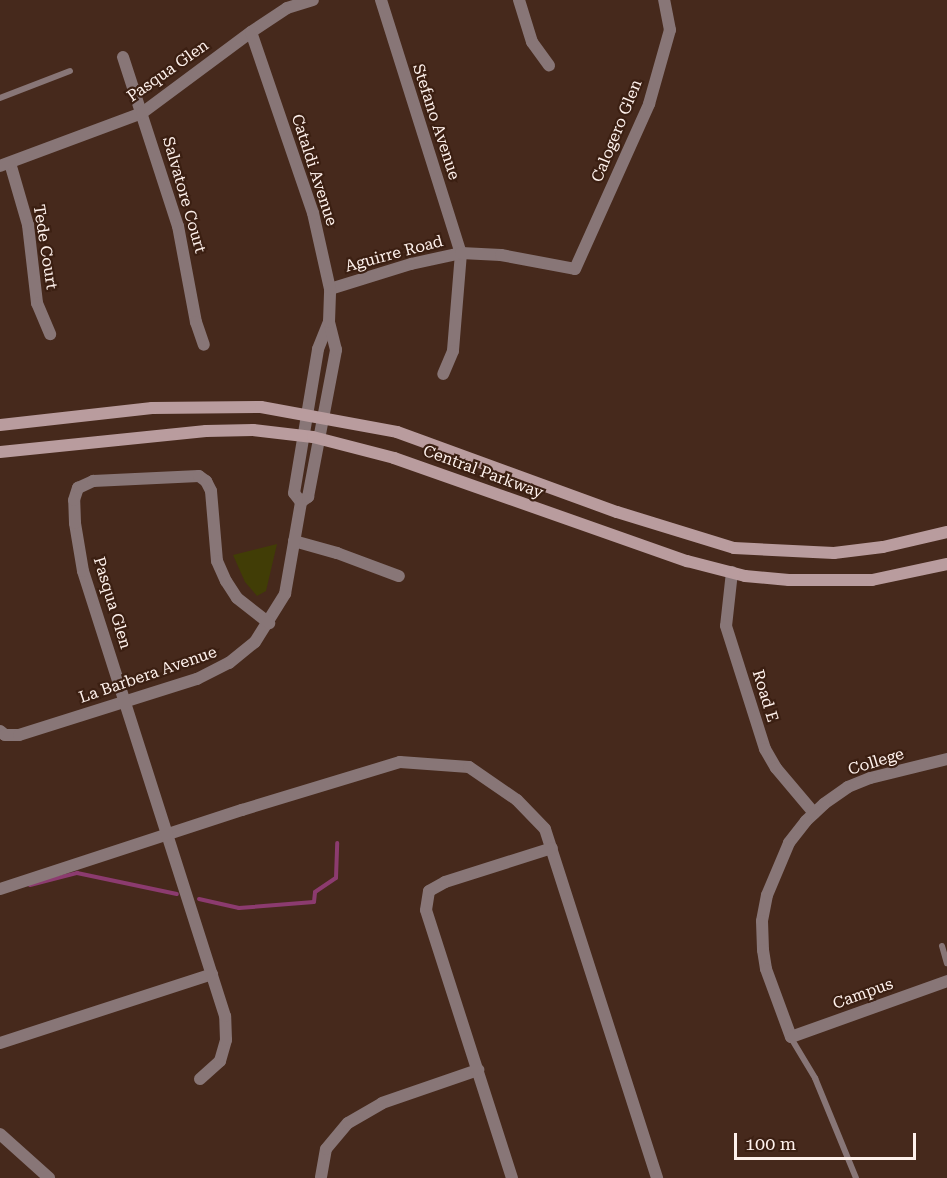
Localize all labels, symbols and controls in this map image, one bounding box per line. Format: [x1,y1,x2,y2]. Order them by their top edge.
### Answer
street label: Pasqua Glen [123,36,213,106]
street label: Stefano Avenue [408,62,464,182]
street label: Calogero Glen [588,77,646,185]
street label: Cataldi Avenue [287,112,341,228]
street label: Salvatore Court [158,135,210,255]
street label: Tede Court [29,203,61,291]
street label: Aguirre Road [343,232,445,276]
street label: Central Parkway [420,441,546,503]
street label: Pasqua Glen [89,555,135,651]
street label: La Barbera Avenue [77,642,219,708]
street label: Road E [748,668,782,724]
street label: College [846,744,906,780]
street label: Campus [830,974,896,1014]
scale bar [737,1121,918,1159]
text: 100 m [745,1133,796,1154]

